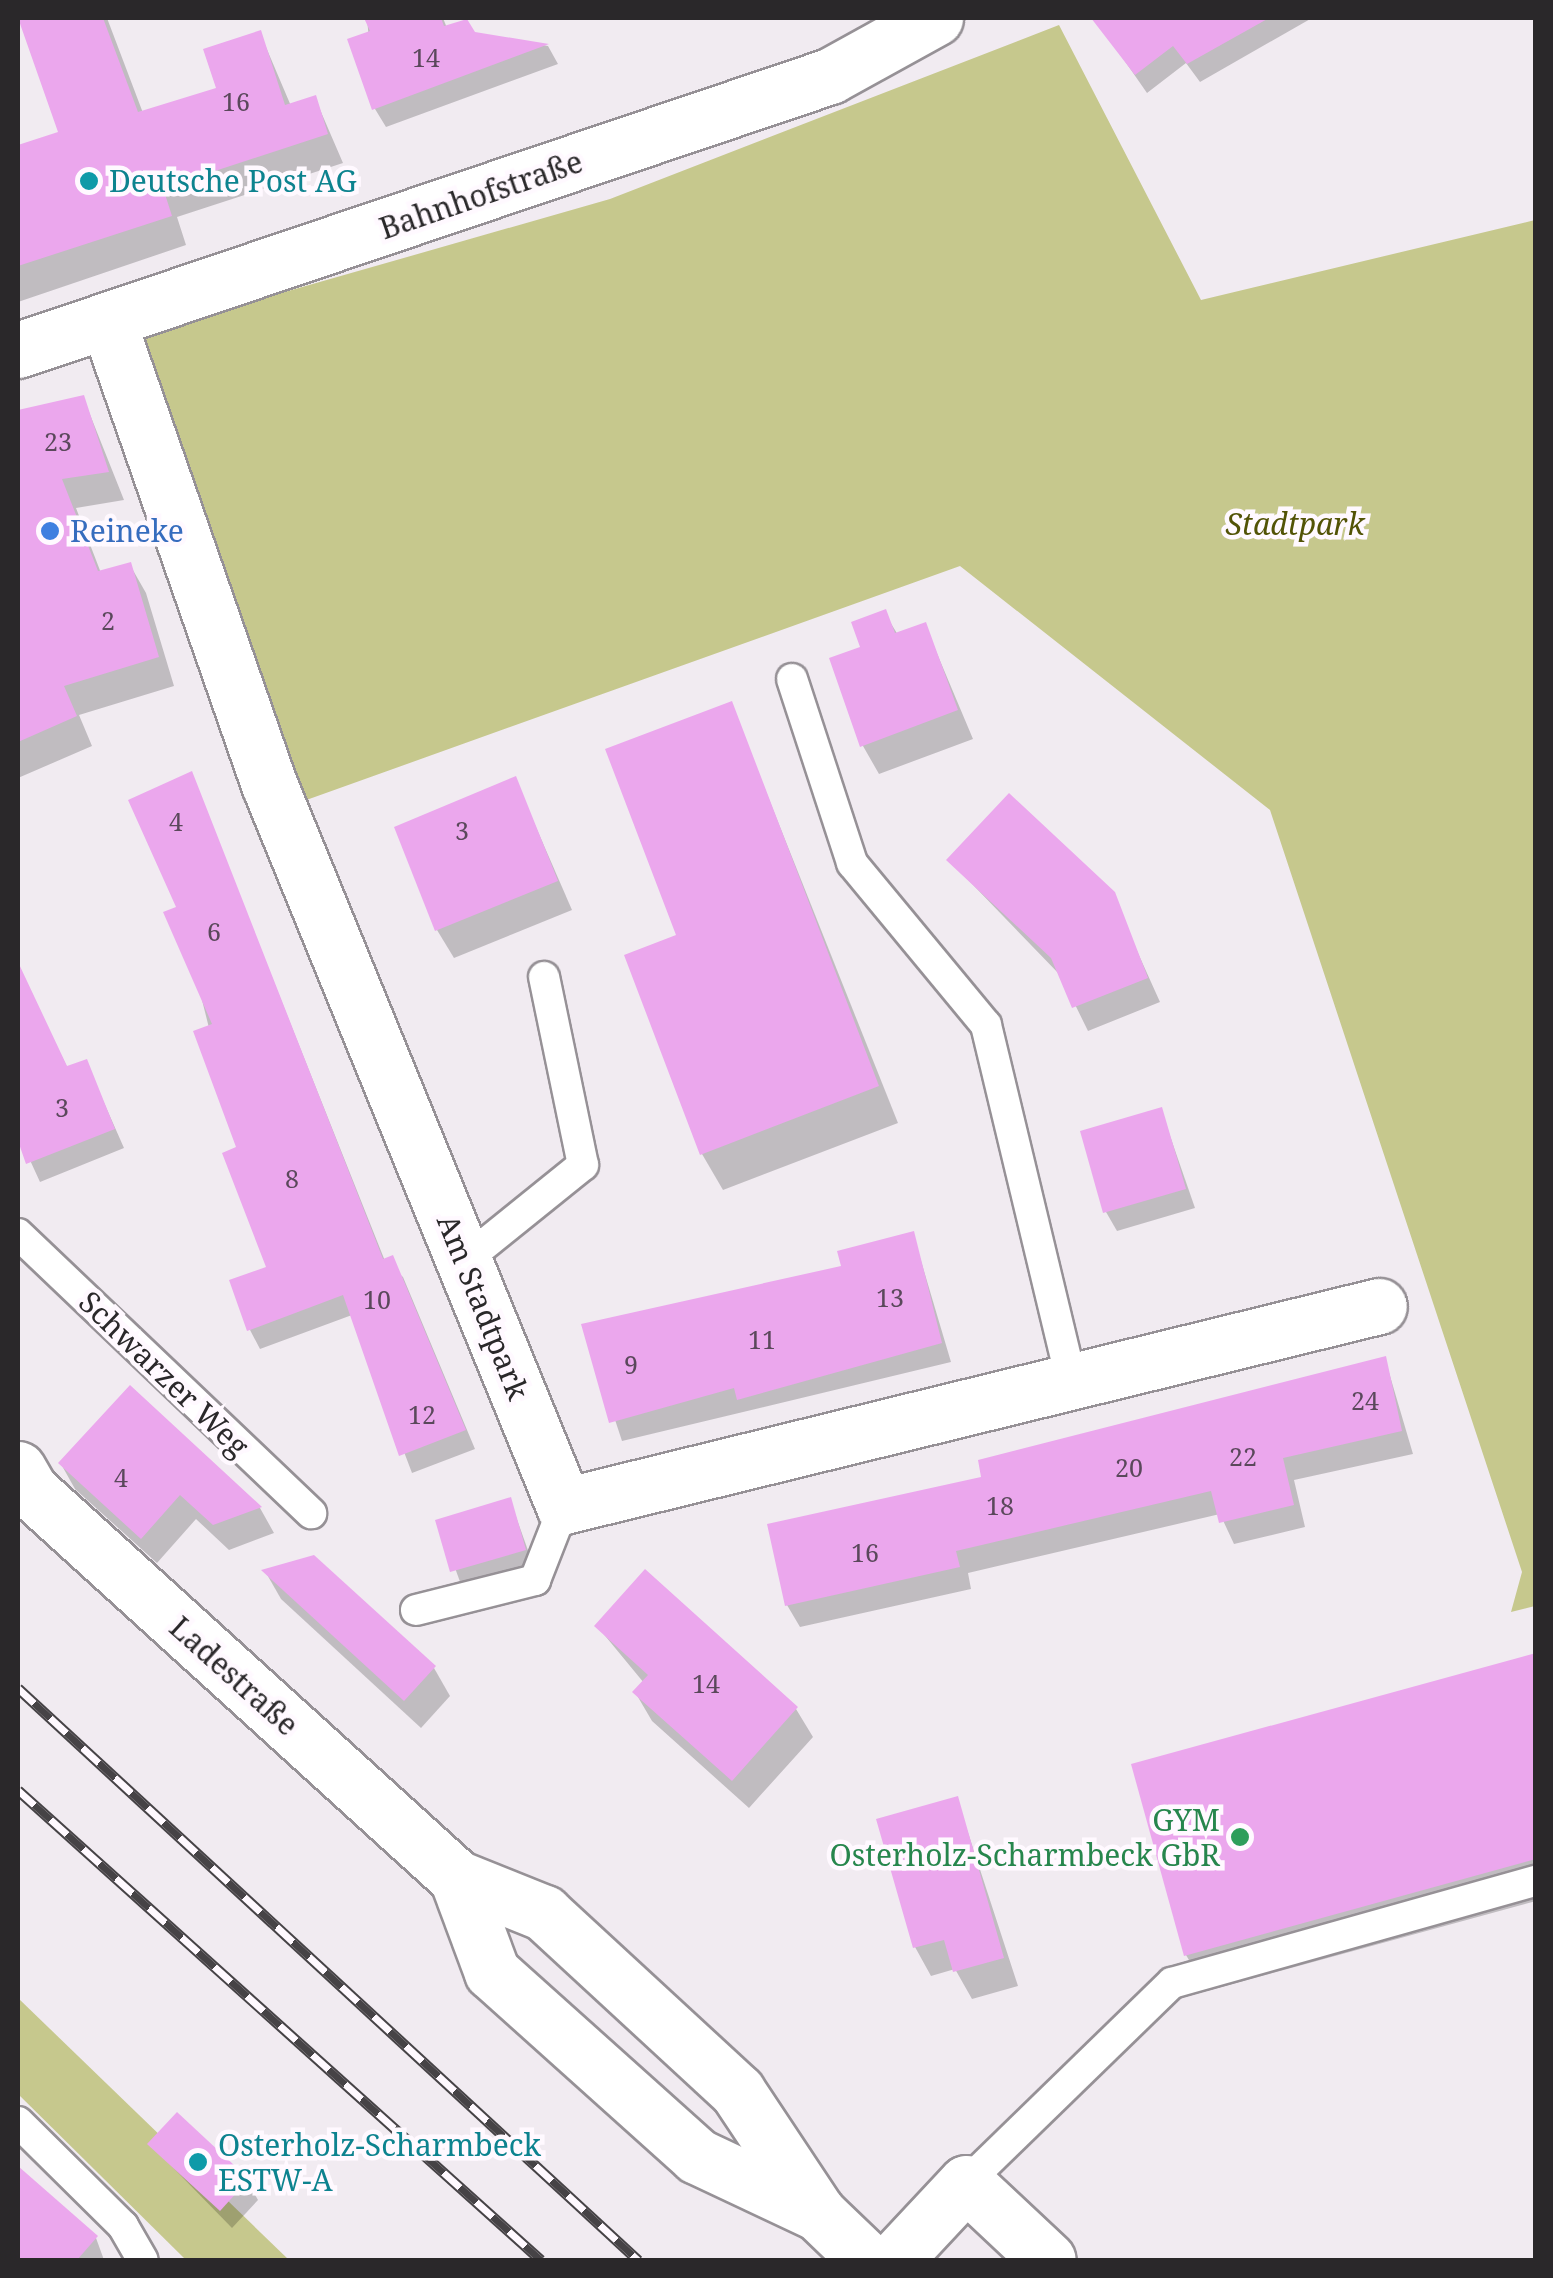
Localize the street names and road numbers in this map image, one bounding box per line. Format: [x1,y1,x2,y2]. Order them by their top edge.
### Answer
street label: Bahnhofstraße [375,143,587,247]
street label: Am Stadtpark [429,1209,537,1405]
street label: Schwarzer Weg [72,1284,256,1464]
street label: Ladestraße [162,1609,306,1743]

